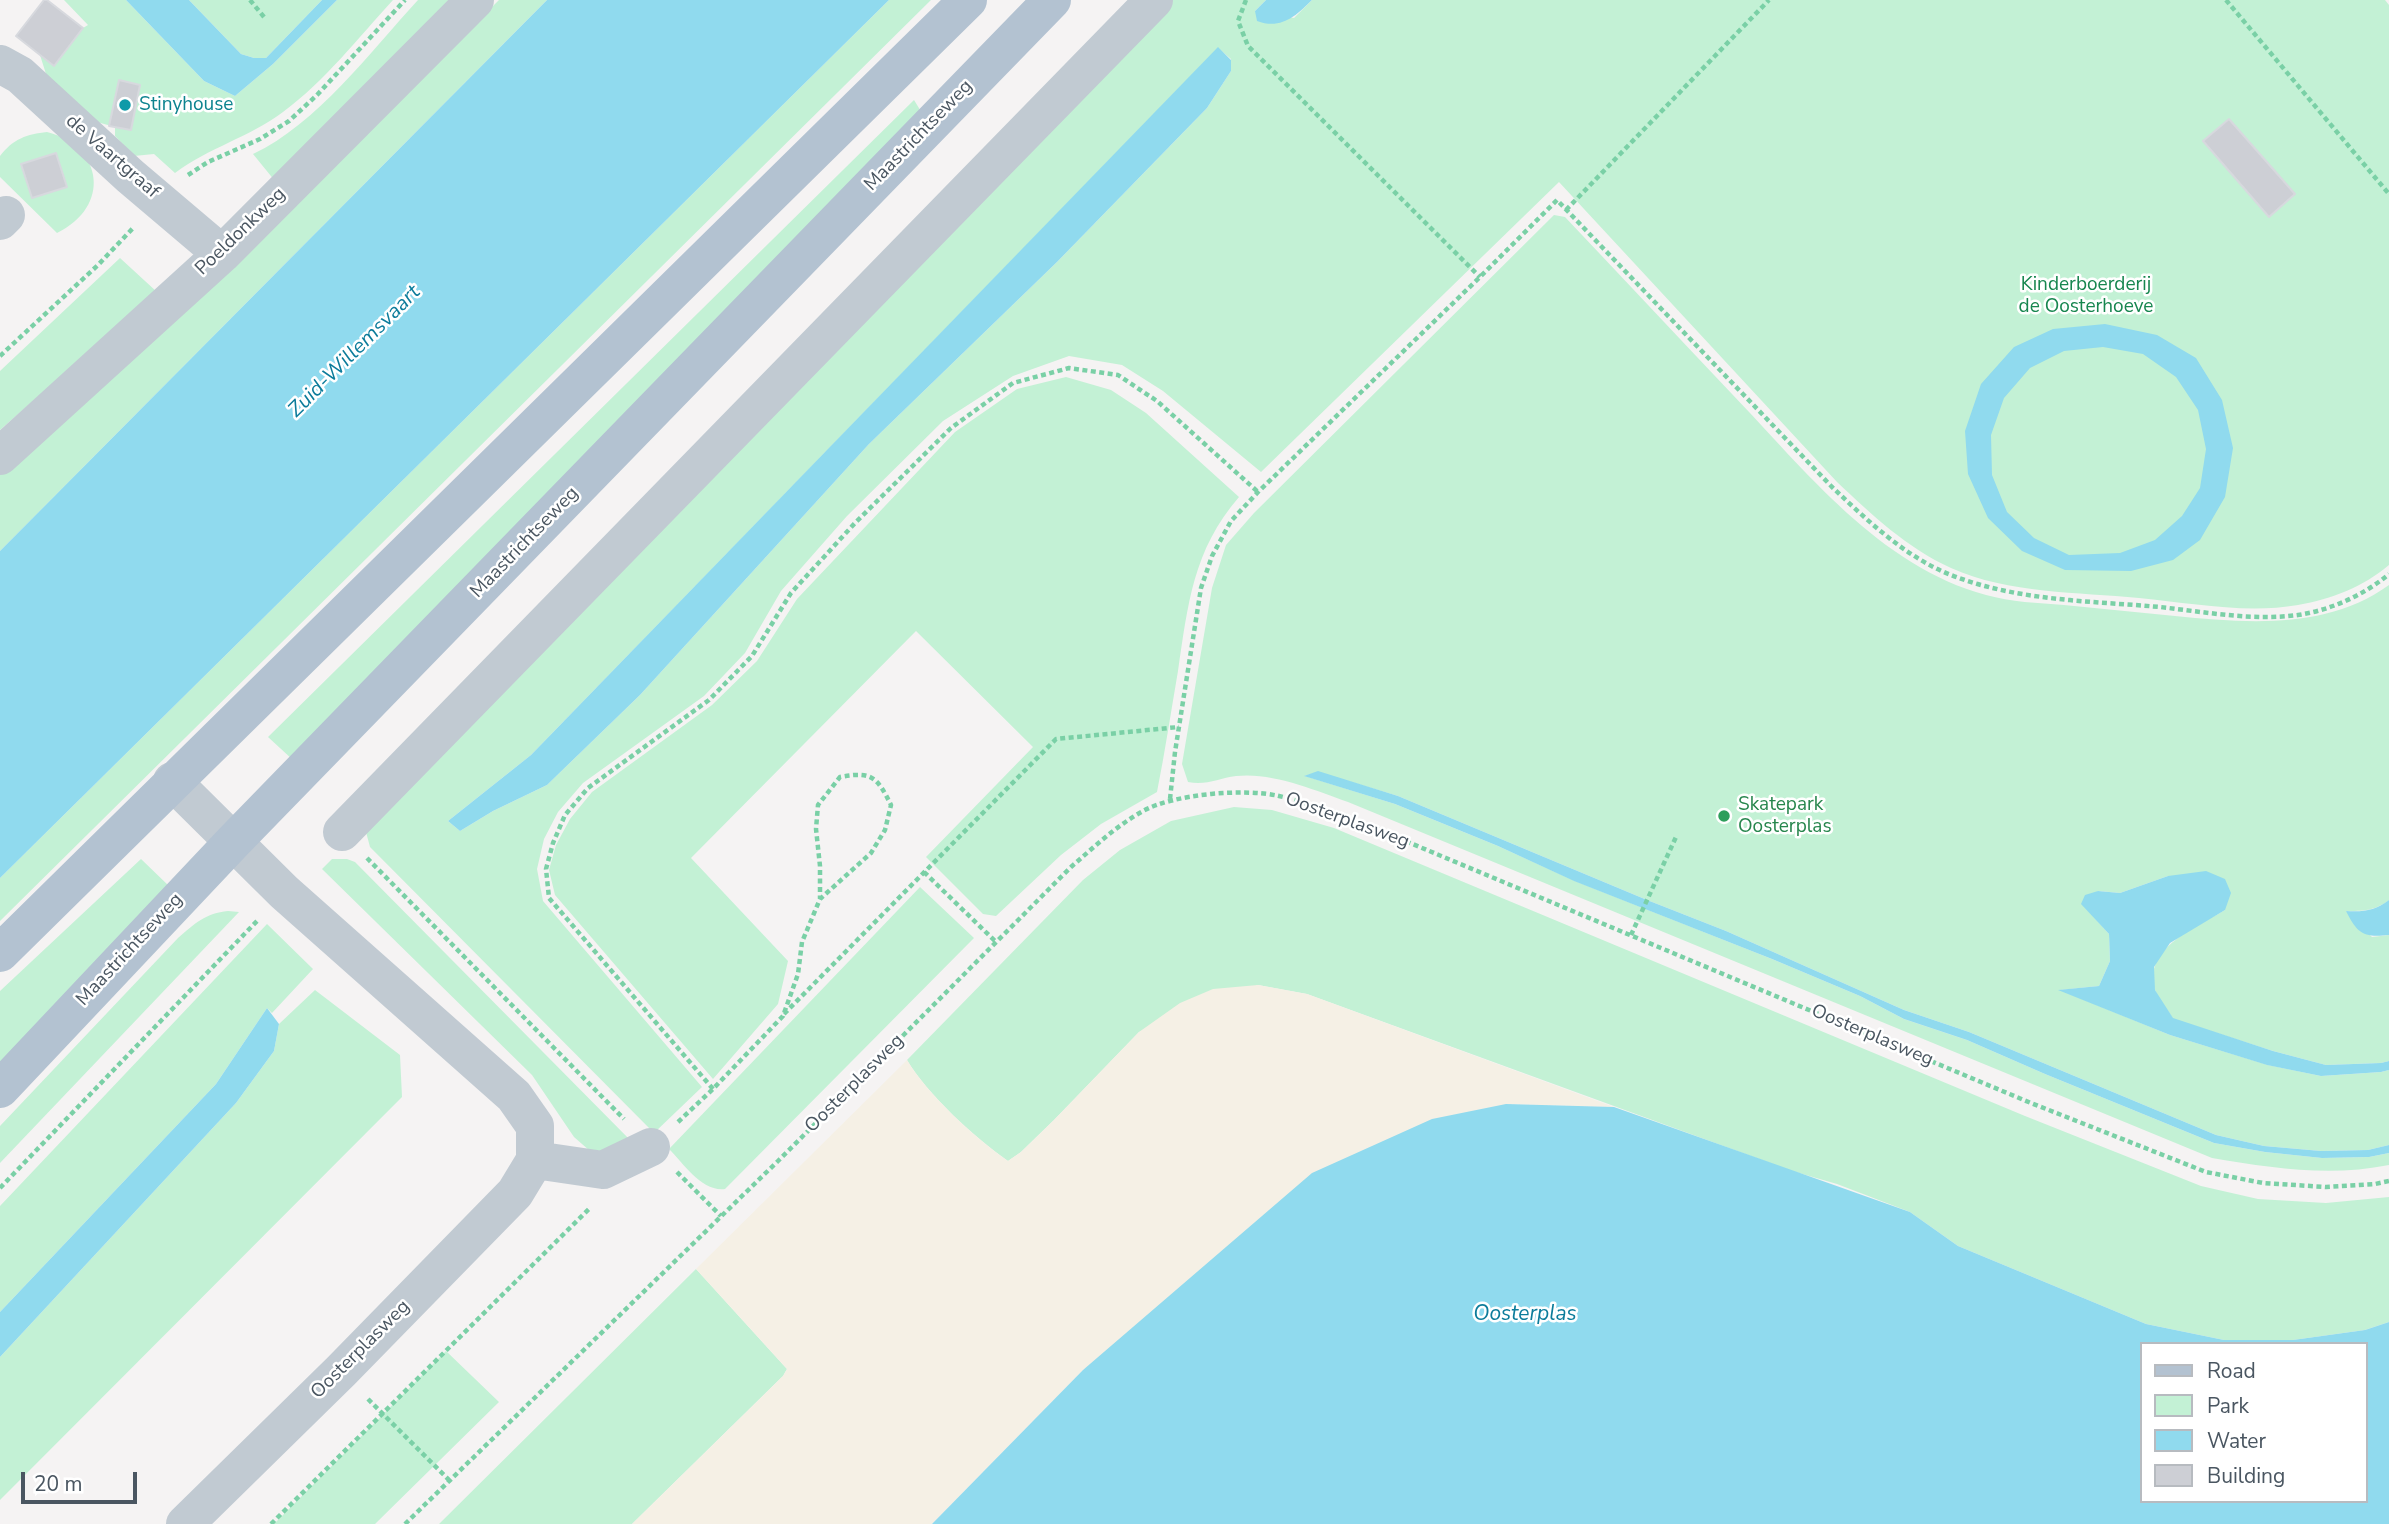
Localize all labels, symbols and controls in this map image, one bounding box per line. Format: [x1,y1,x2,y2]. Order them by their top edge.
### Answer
street label: Maastrichtseweg [860,76,978,196]
place label: Stinyhouse [139,94,233,116]
marker: Stinyhouse [117,97,133,113]
street label: de Vaartgraaf [61,110,163,204]
street label: Poeldonkweg [191,183,291,281]
park label: Kinderboerderij de Oosterhoeve [2019,274,2153,318]
water label: Zuid-Willemsvaart [284,281,426,423]
street label: Maastrichtseweg [466,483,584,603]
street label: Oosterplasweg [1282,788,1412,854]
place label: Skatepark Oosterplas [1738,794,1832,838]
marker: Skatepark Oosterplas [1716,808,1732,824]
street label: Maastrichtseweg [72,889,188,1011]
street label: Oosterplasweg [1808,1000,1936,1072]
street label: Oosterplasweg [801,1030,909,1138]
street label: Oosterplasweg [307,1296,415,1404]
water label: Oosterplas [1473,1302,1577,1328]
legend [2140,1342,2368,1503]
text: Road [2207,1357,2256,1385]
text: Park [2207,1392,2249,1420]
text: Water [2207,1427,2266,1455]
scale bar [24,1458,140,1502]
text: Building [2207,1462,2285,1490]
text: 20 m [34,1470,83,1498]

